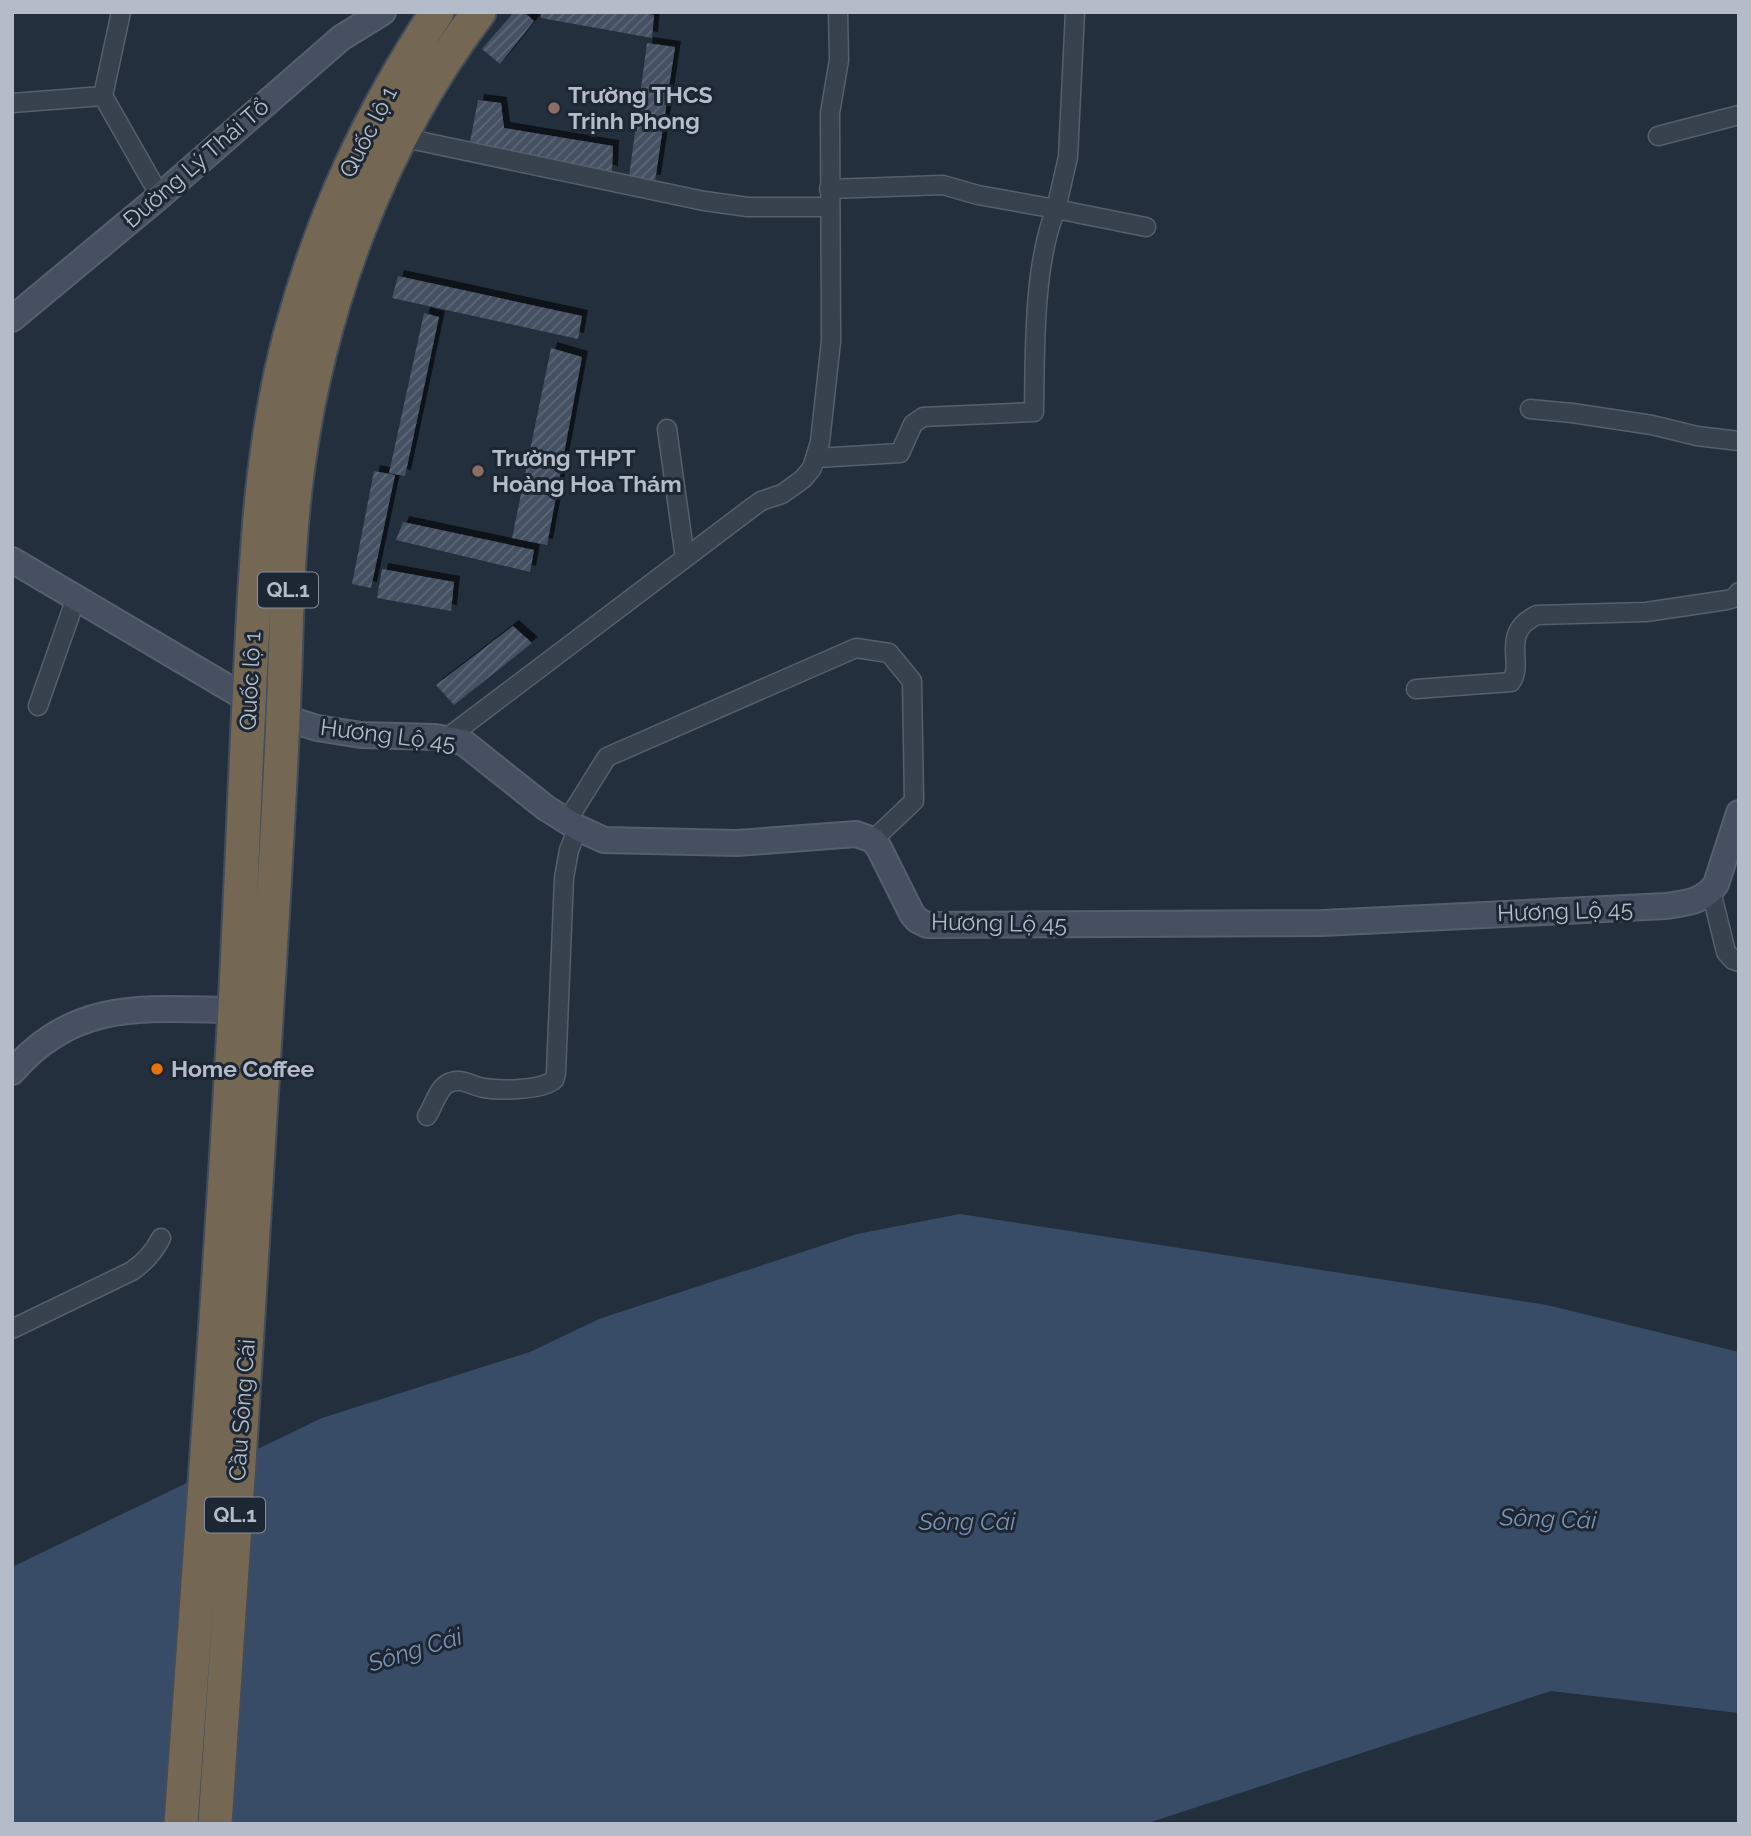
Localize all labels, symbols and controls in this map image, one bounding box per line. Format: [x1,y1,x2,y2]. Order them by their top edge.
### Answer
place label: Trường THCS Trịnh Phong [568,81,713,134]
street label: Quốc lộ 1 [333,82,402,182]
street label: Đường Lý Thái Tổ [117,92,274,233]
marker: Trường THCS Trịnh Phong [546,100,562,116]
place label: Trường THPT Hoàng Hoa Thám [492,444,682,497]
marker: Trường THPT Hoàng Hoa Thám [470,463,486,479]
road number: QL.1 [258,572,318,608]
street label: Quốc lộ 1 [233,631,266,731]
street label: Hương Lộ 45 [319,713,457,756]
street label: Hương Lộ 45 [1497,895,1633,926]
street label: Hương Lộ 45 [931,908,1067,937]
place label: Home Coffee [171,1055,315,1082]
marker: Home Coffee [149,1061,165,1077]
street label: Cầu Sông Cái [223,1338,260,1482]
road number: QL.1 [205,1498,265,1532]
water label: Sông Cái [1498,1502,1598,1535]
water label: Sông Cái [918,1507,1016,1536]
water label: Sông Cái [363,1621,466,1678]

